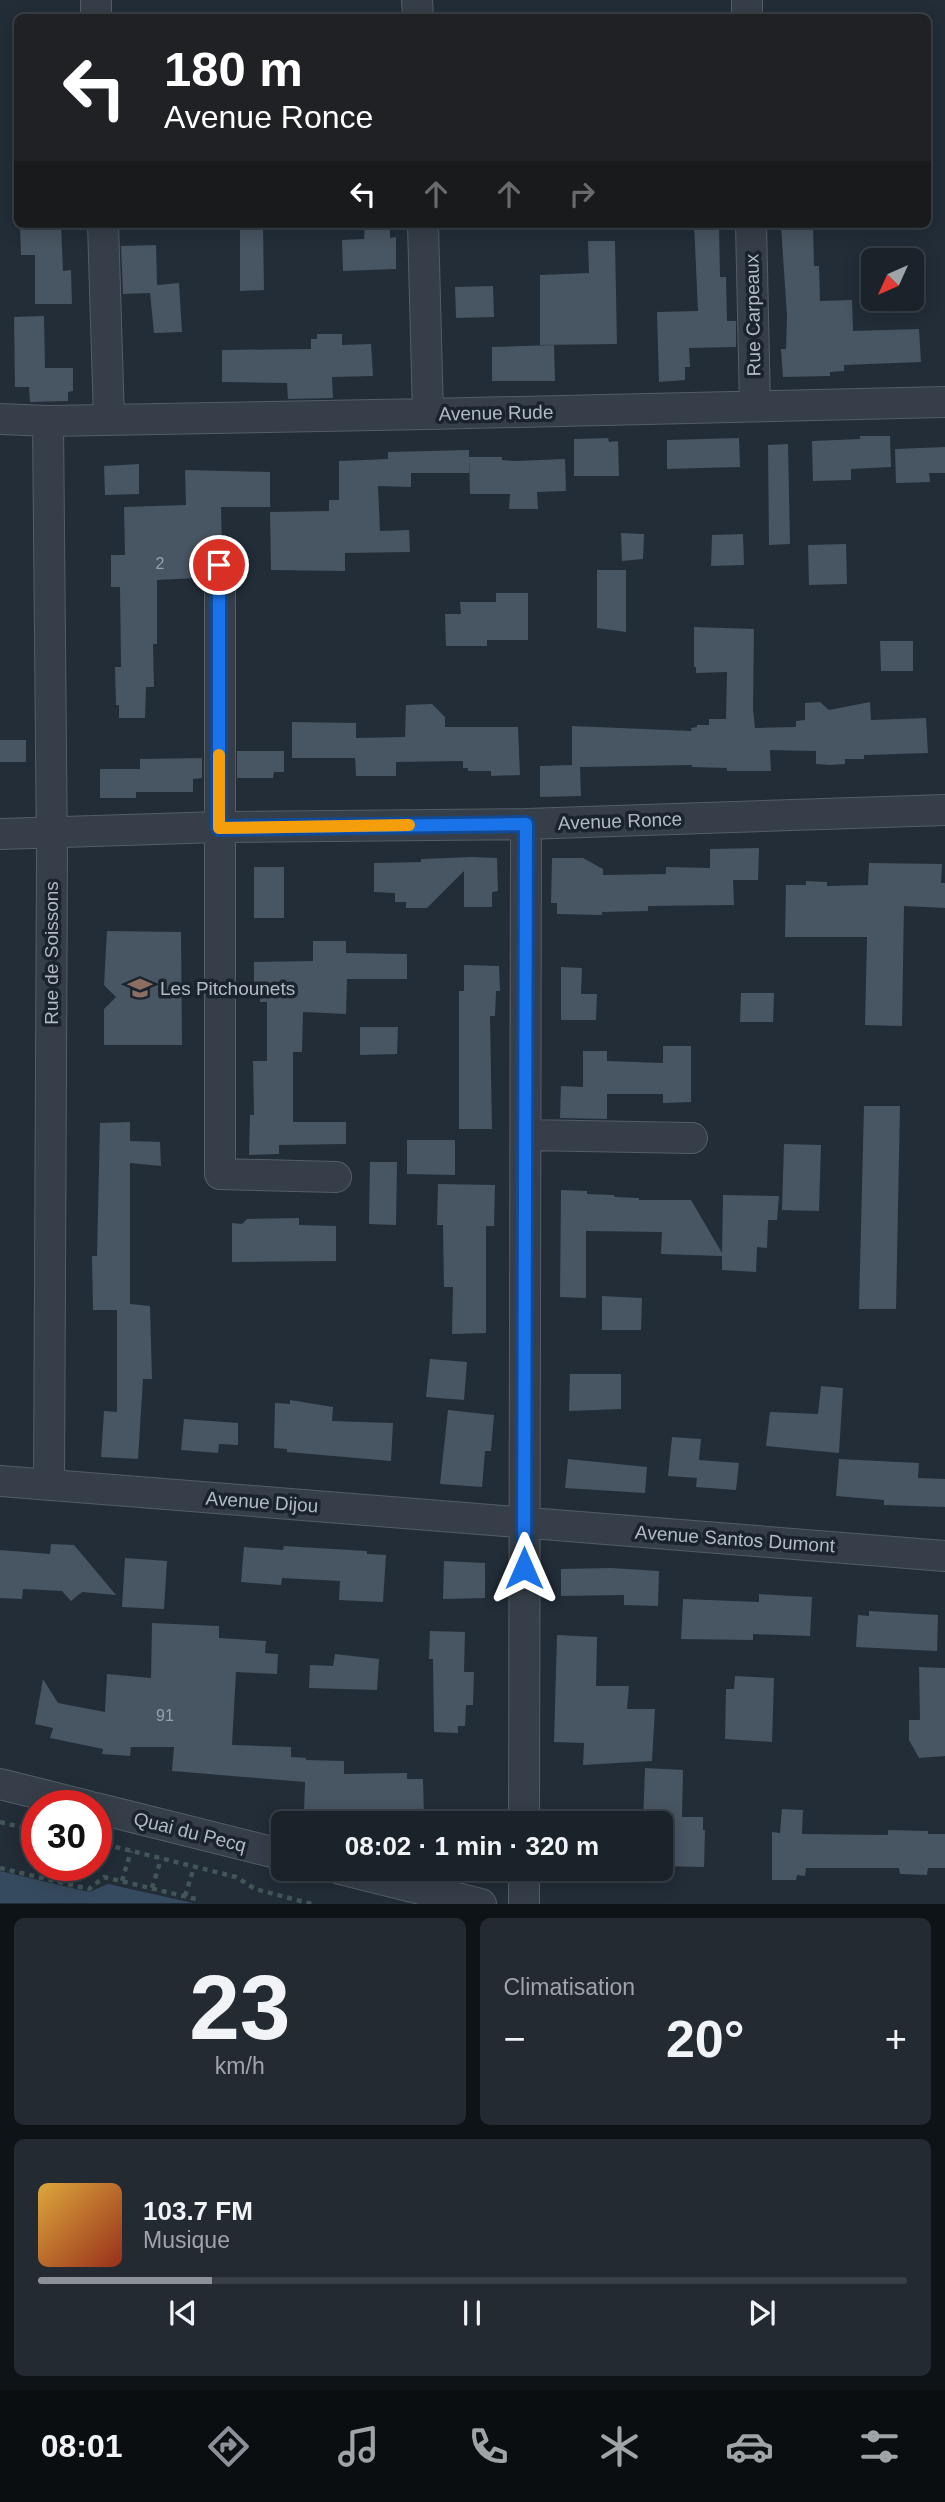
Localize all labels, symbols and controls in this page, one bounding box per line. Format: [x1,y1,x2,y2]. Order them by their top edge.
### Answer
icon: left [49,42,140,133]
text: 180 m [164,42,303,96]
text: Avenue Ronce [164,99,373,135]
icon: left [344,175,382,213]
icon: ahead [417,175,455,213]
icon: ahead [490,175,528,213]
icon: right [563,175,601,213]
north arrow [861,248,924,312]
map controls [861,248,924,311]
street label: Rue Carpeaux [741,253,765,376]
street label: Avenue Rude [438,401,554,425]
pin [189,535,249,595]
icon: arrive [200,546,238,584]
house number: 2 [156,555,165,572]
street label: Avenue Ronce [558,808,682,834]
street label: Rue de Soissons [41,881,62,1025]
school or university icon: Les Pitchounets [126,974,154,1002]
place label: Les Pitchounets [160,978,295,999]
street label: Avenue Dijou [205,1488,319,1516]
street label: Avenue Santos Dumont [634,1522,836,1557]
position arrow [487,1531,561,1605]
house number: 91 [156,1707,174,1724]
speed limit sign: 30 [21,1790,112,1881]
street label: Quai du Pecq [132,1808,248,1856]
text: 08:02 · 1 min · 320 m [345,1831,599,1861]
text: 23 [189,1957,290,2058]
text: Climatisation [504,1974,635,2000]
text: 20° [666,2010,745,2068]
text: − [504,2018,526,2060]
text: + [885,2018,907,2060]
text: km/h [215,2053,265,2079]
text: 103.7 FM [143,2196,253,2226]
text: Musique [143,2227,230,2253]
icon: previous [164,2294,202,2332]
icon: pause [453,2294,491,2332]
icon: next [743,2294,781,2332]
icon: directions [204,2422,253,2471]
icon: music [334,2422,383,2471]
icon: phone [464,2422,513,2471]
icon: climate [595,2422,644,2471]
icon: car [725,2422,774,2471]
icon: filters [855,2422,904,2471]
text: 08:01 [41,2428,122,2464]

